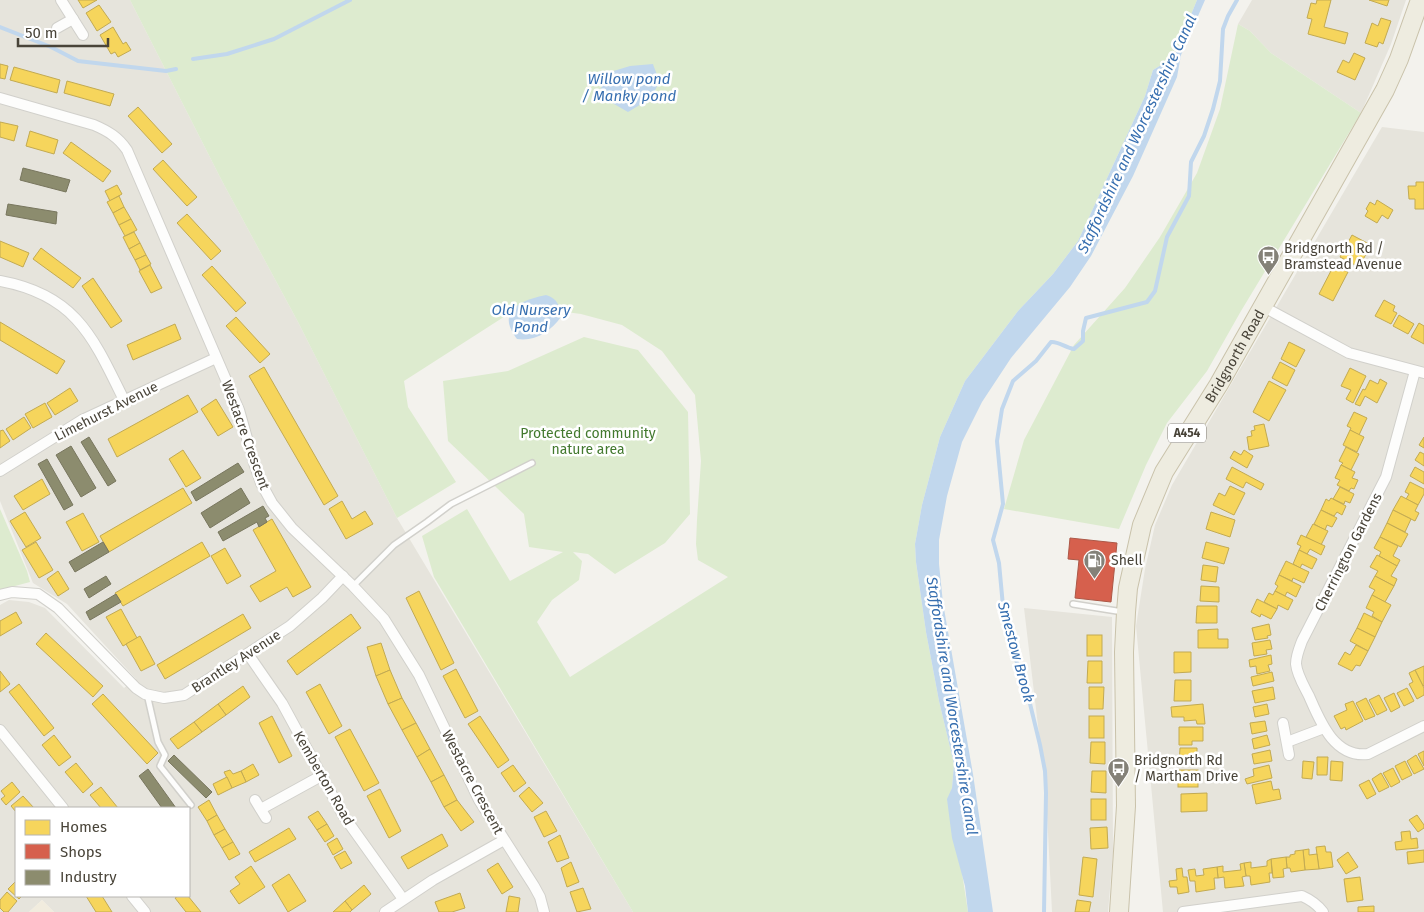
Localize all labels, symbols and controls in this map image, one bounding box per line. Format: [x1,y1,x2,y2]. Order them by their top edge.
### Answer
water label: Staffordshire and Worcestershire Canal [1073,12,1200,257]
scale bar [18,15,108,47]
text: 50 m [25,24,58,42]
water label: Willow pond / Manky pond [582,70,677,105]
place label: Bridgnorth Rd / Bramstead Avenue [1284,240,1402,273]
bus stop icon: Bridgnorth Rd / Bramstead Avenue [1256,244,1280,275]
water label: Old Nursery Pond [491,301,571,336]
street label: Bridgnorth Road [1201,307,1268,406]
street label: Limehurst Avenue [52,378,161,445]
street label: Westacre Crescent [218,378,274,493]
road number: A454 [1168,423,1206,442]
park label: Protected community nature area [520,425,656,458]
street label: Cherrington Gardens [1311,490,1386,614]
fuel station icon: Shell [1083,548,1107,579]
place label: Shell [1111,552,1143,569]
water label: Staffordshire and Worcestershire Canal [923,575,981,837]
water label: Smestow Brook [994,599,1038,704]
street label: Brantley Avenue [189,626,284,697]
street label: Westacre Crescent [438,727,508,838]
street label: Kemberton Road [290,728,357,829]
place label: Bridgnorth Rd / Martham Drive [1134,752,1238,785]
bus stop icon: Bridgnorth Rd / Martham Drive [1106,756,1130,787]
legend [15,807,190,897]
text: Homes [60,818,107,836]
text: Shops [60,843,102,861]
text: Industry [60,868,117,886]

